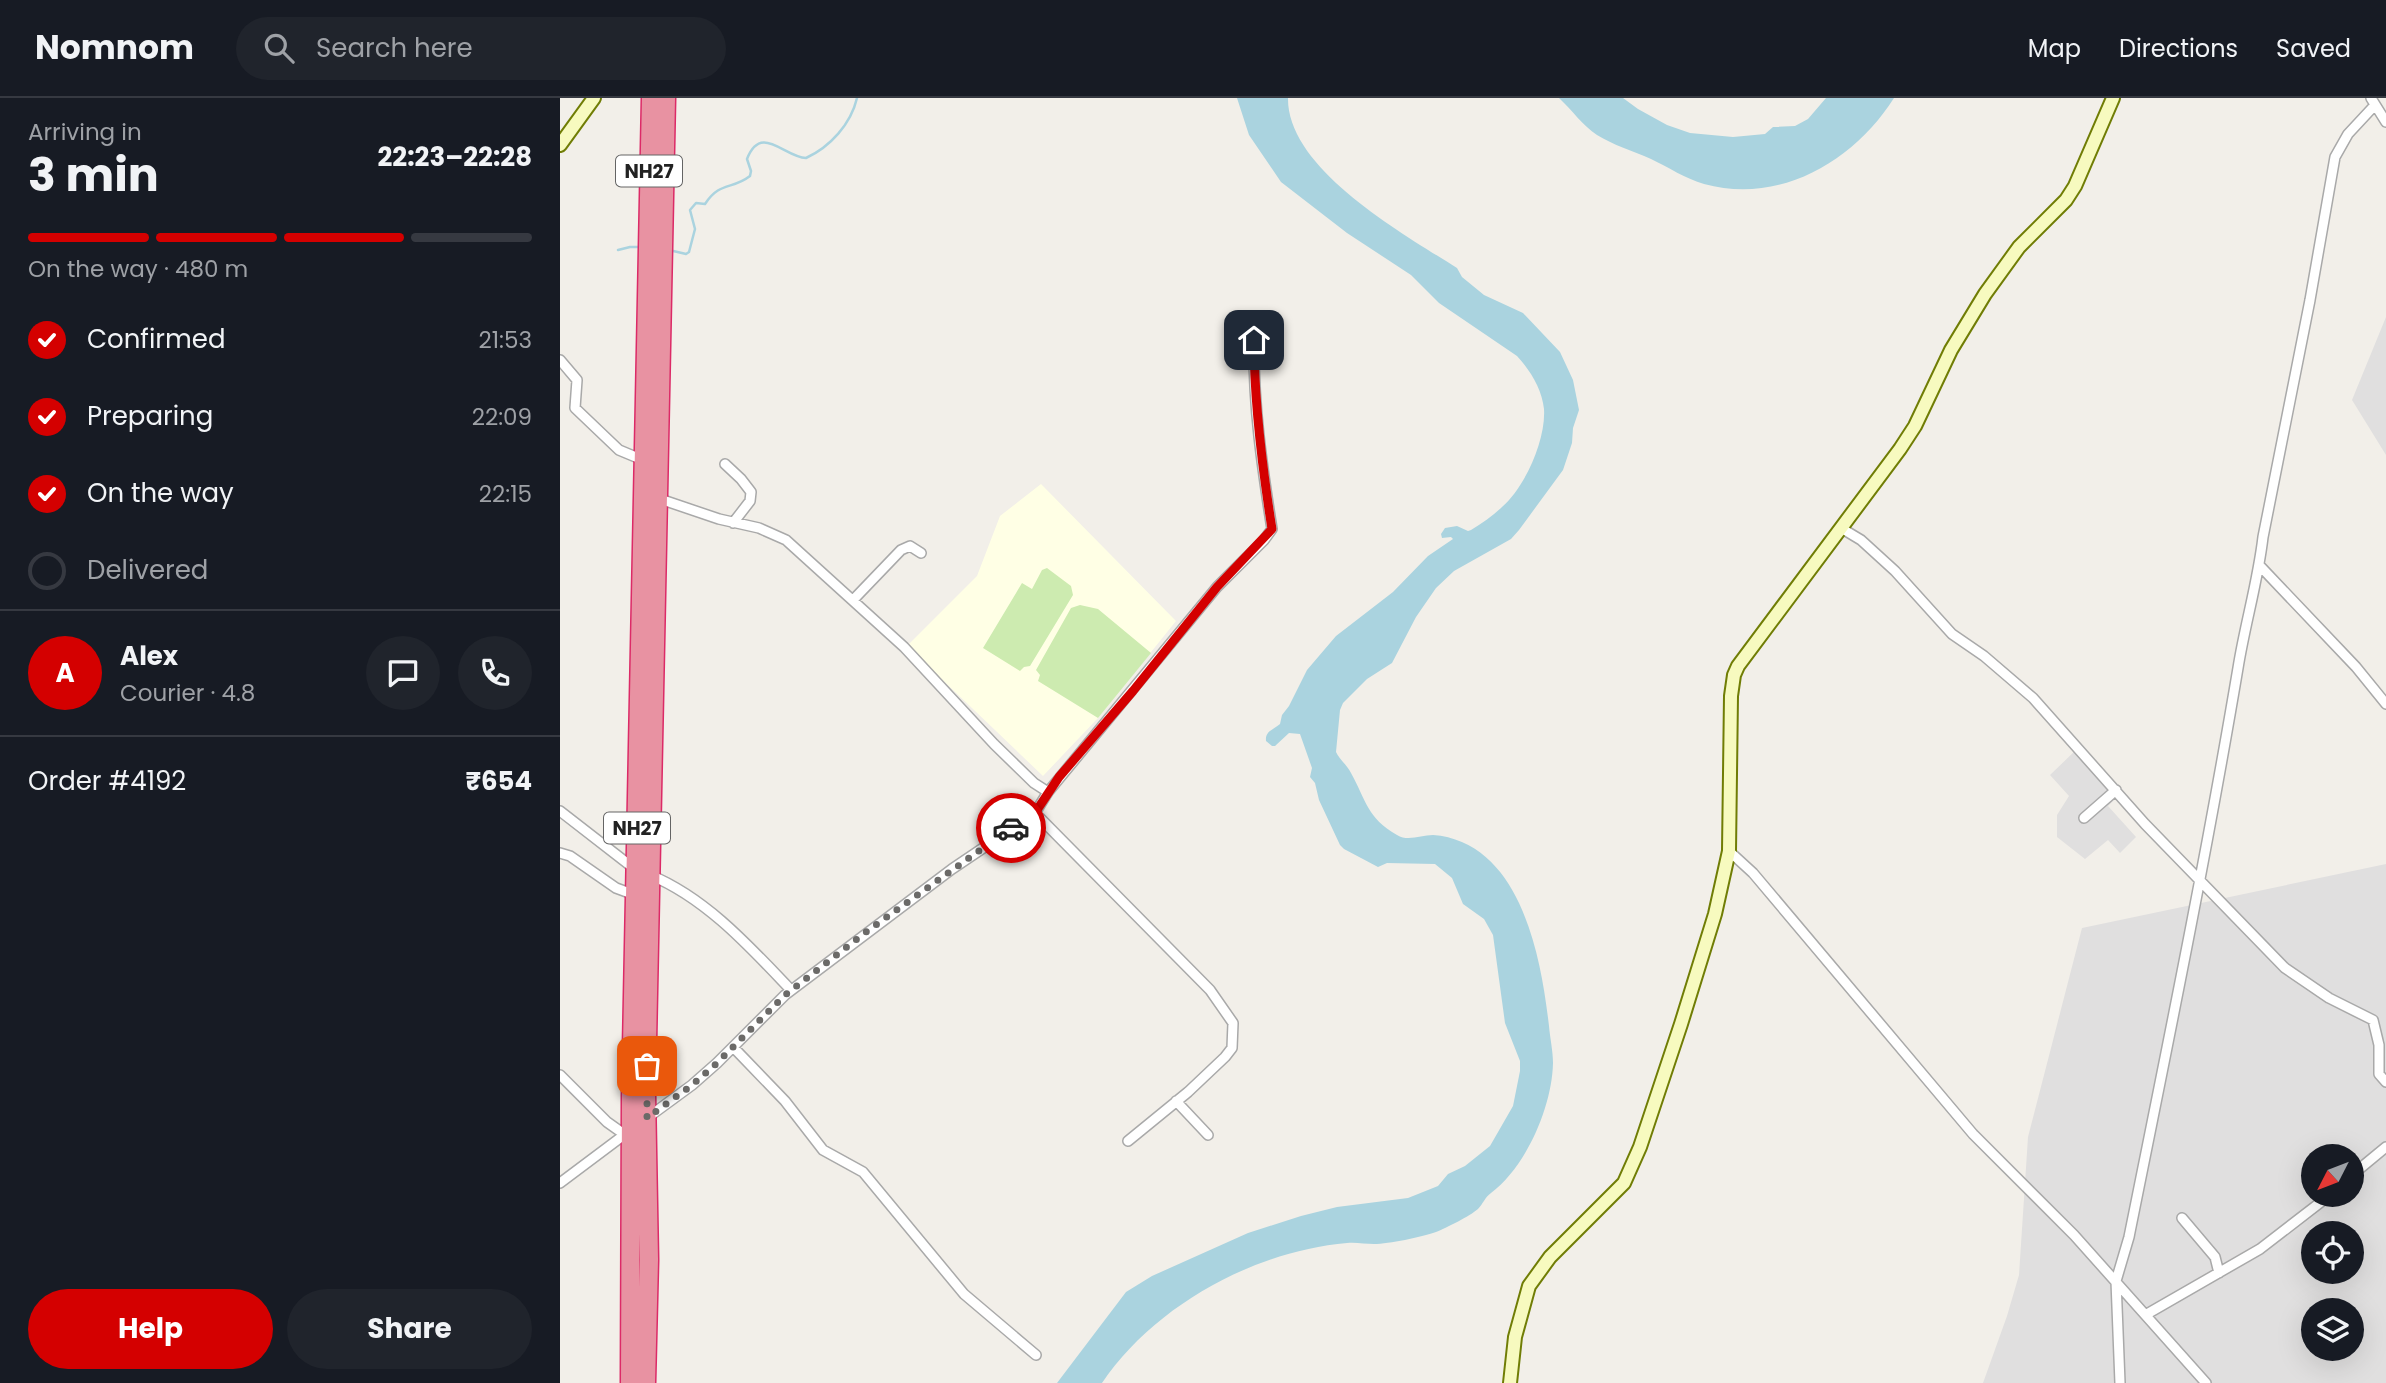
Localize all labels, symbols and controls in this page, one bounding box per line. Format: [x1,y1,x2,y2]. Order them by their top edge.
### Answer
search box [236,17,726,80]
text: Nomnom [35,24,194,71]
icon: search [260,29,298,67]
text: Search here [316,30,473,66]
text: Map [2028,32,2081,65]
text: Directions [2119,32,2238,65]
text: Saved [2276,32,2351,65]
text: Arriving in [28,116,142,148]
text: 22:23–22:28 [378,139,532,175]
text: 3 min [28,143,159,207]
road number: NH27 [616,156,682,186]
text: On the way · 480 m [28,253,248,285]
pin [1224,310,1284,370]
icon: check [28,321,66,359]
text: Confirmed [87,321,225,357]
icon: home [1235,321,1273,359]
text: 21:53 [479,324,532,356]
icon: check [28,398,66,436]
text: Preparing [87,398,213,434]
text: 22:09 [472,401,532,433]
icon: check [28,475,66,513]
text: On the way [87,475,234,511]
text: 22:15 [479,478,532,510]
text: Delivered [87,552,208,588]
button: chat [366,636,440,710]
button: phone [458,636,532,710]
text: Alex [120,638,178,674]
text: A [55,655,75,691]
text: Courier · 4.8 [120,677,255,709]
text: Order #4192 [28,763,186,799]
text: ₹654 [465,763,532,799]
courier [976,793,1046,863]
icon: car [992,809,1030,847]
road number: NH27 [604,813,670,844]
pin [617,1036,677,1096]
icon: bag [628,1047,666,1085]
north arrow [2301,1144,2364,1208]
map controls [2301,1144,2364,1361]
button: locate [2301,1221,2364,1284]
button: Help [28,1289,273,1369]
button: Share [287,1289,532,1369]
button: layers [2301,1298,2364,1361]

